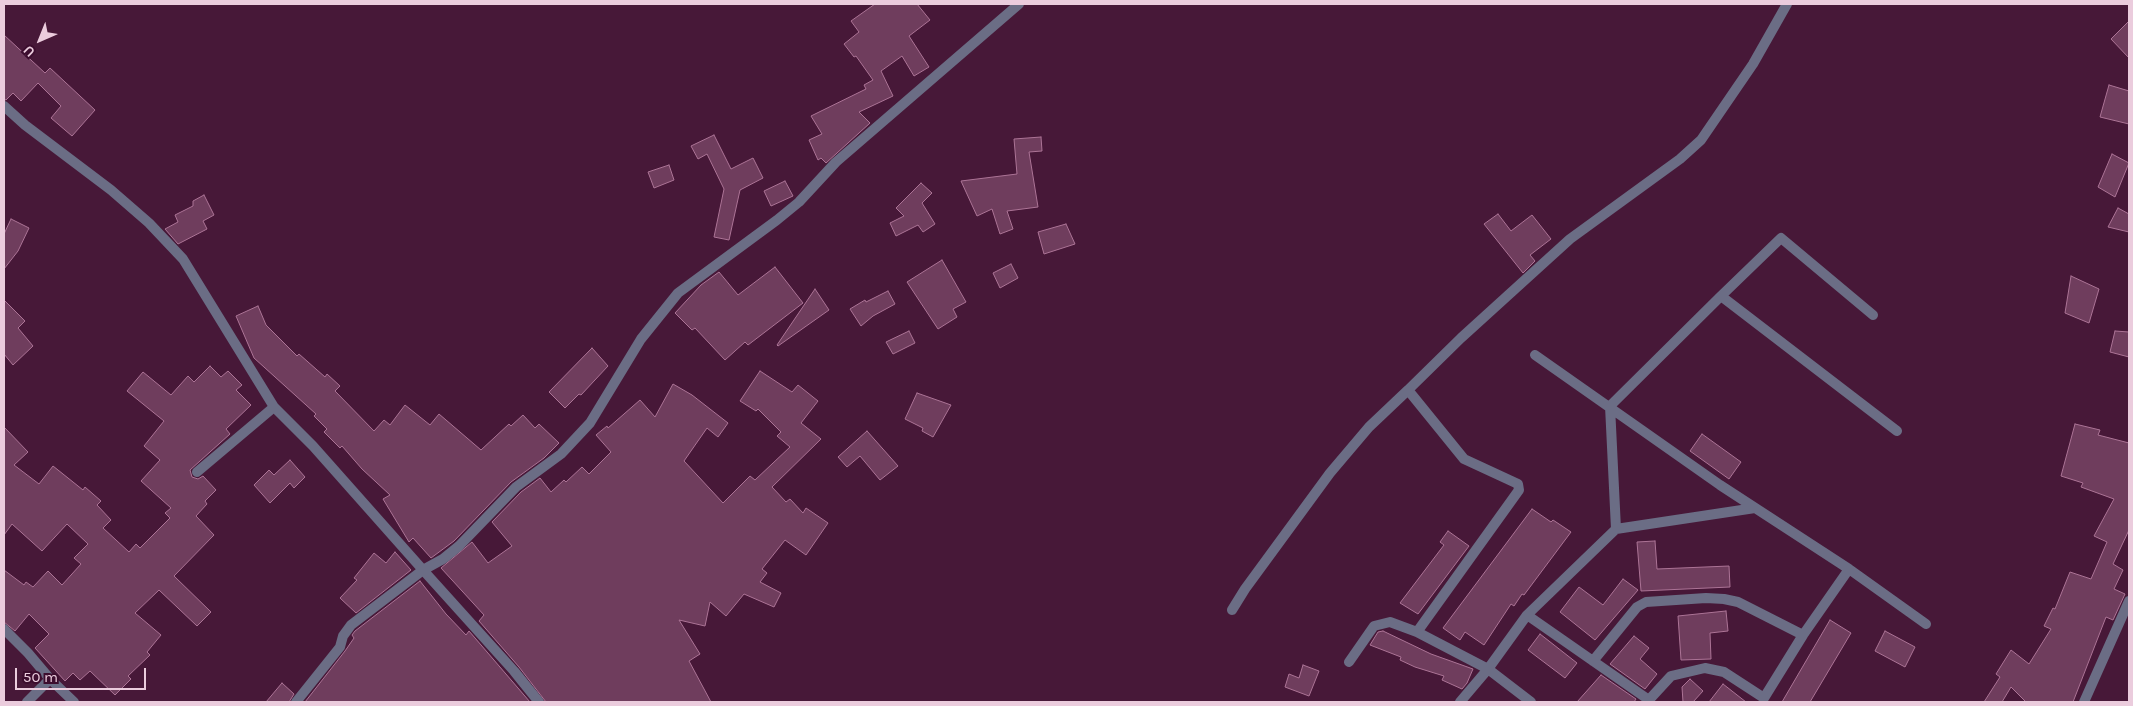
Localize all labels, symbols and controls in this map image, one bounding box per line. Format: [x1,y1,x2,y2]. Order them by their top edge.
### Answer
north arrow [15,15,65,65]
text: U [20,42,39,61]
scale bar [18,658,149,690]
text: 50 m [23,668,58,686]

